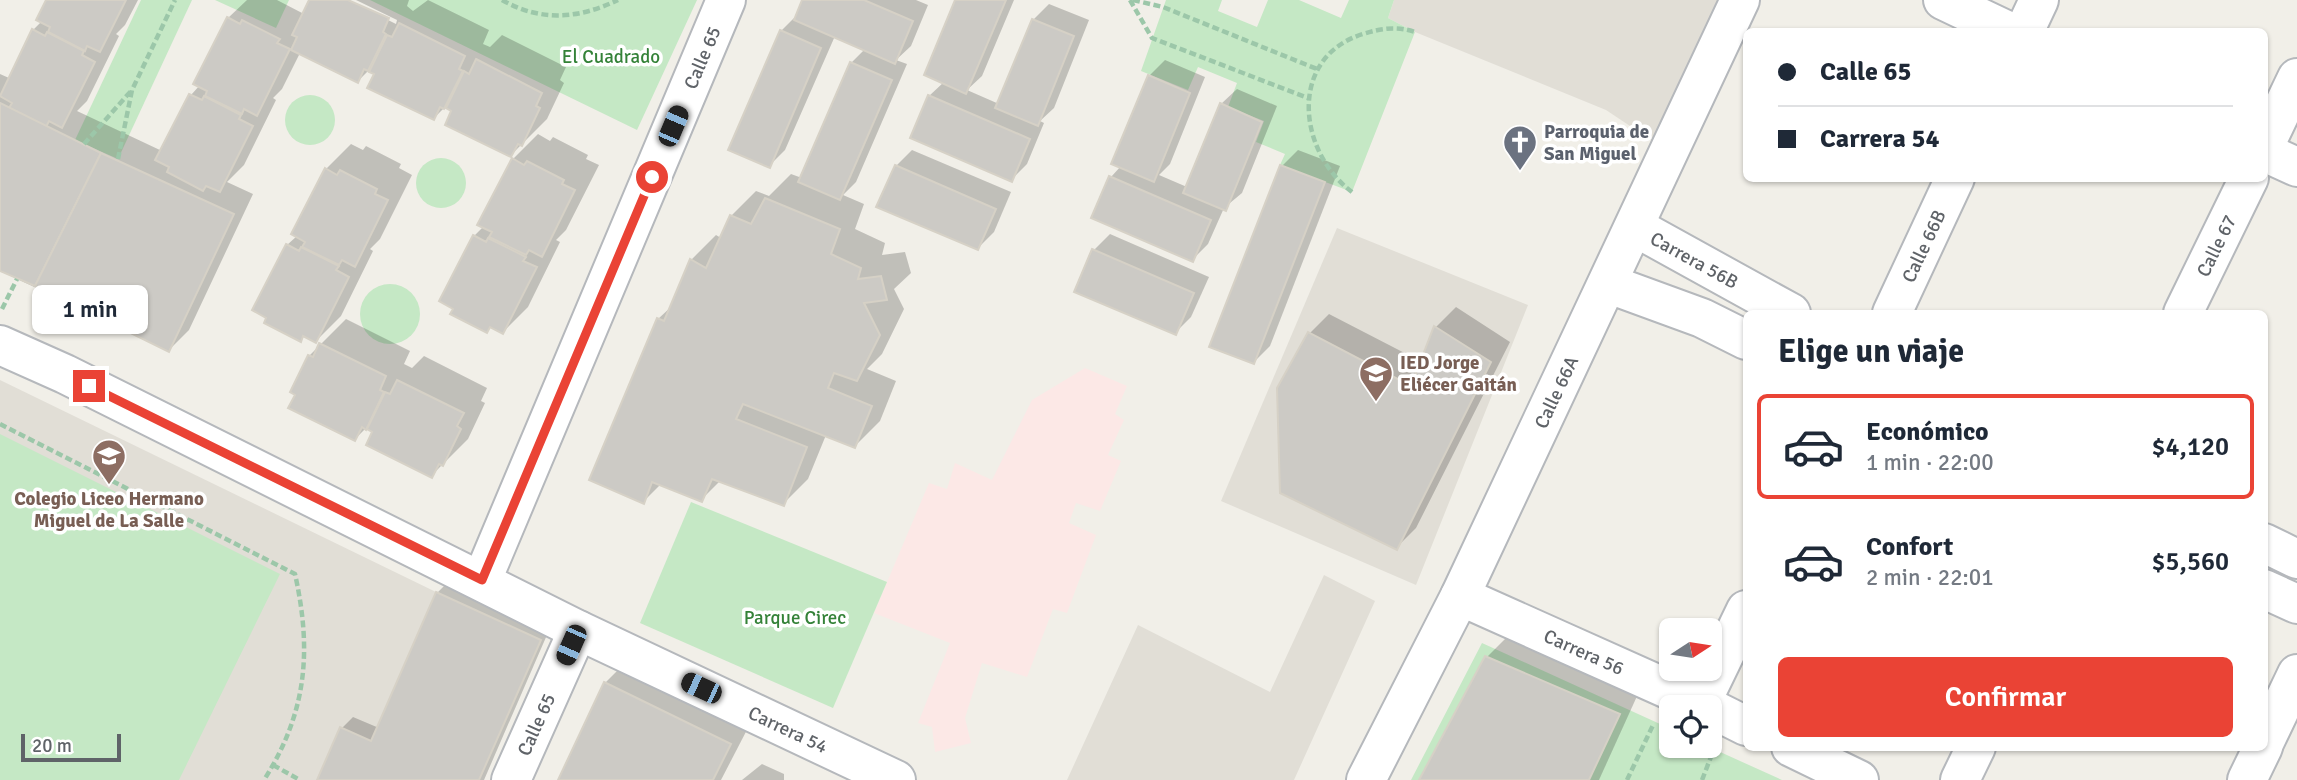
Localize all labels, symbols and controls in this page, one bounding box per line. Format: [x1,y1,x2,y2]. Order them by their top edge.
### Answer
street label: Calle 65 [679,23,727,93]
park label: El Cuadrado [562,45,660,69]
text: Calle 65 [1820,56,1912,88]
car [656,103,691,149]
place label: Parroquia de San Miguel [1544,120,1649,166]
church icon: Parroquia de San Miguel [1501,123,1539,172]
text: Carrera 54 [1820,123,1940,155]
route start [636,161,668,193]
street label: Calle 66B [1897,206,1951,287]
street label: Calle 67 [2192,211,2242,281]
street label: Carrera 56B [1646,227,1742,295]
callout: 1 min [31,284,147,334]
text: 1 min [62,295,118,324]
text: Elige un viaje [1778,332,1964,371]
place label: IED Jorge Eliécer Gaitán [1400,351,1517,397]
street label: Calle 66A [1529,352,1584,433]
school or university icon: IED Jorge Eliécer Gaitán [1357,354,1395,403]
route end [73,370,105,402]
icon: car [1782,415,1845,478]
text: Económico [1866,416,1989,448]
text: $4,120 [2151,431,2229,463]
school or university icon: Colegio Liceo Hermano Miguel de La Salle [90,437,128,486]
text: 1 min · 22:00 [1866,448,1994,477]
place label: Colegio Liceo Hermano Miguel de La Salle [14,487,204,533]
icon: car [1782,530,1845,593]
text: Confort [1866,531,1953,563]
text: $5,560 [2151,546,2229,578]
text: 2 min · 22:01 [1866,563,1994,592]
park label: Parque Cirec [744,606,846,630]
north arrow [1659,618,1722,681]
map controls [1659,618,1722,758]
car [553,622,590,668]
street label: Carrera 56 [1540,624,1628,681]
button: Confirmar [1778,657,2233,737]
car [678,670,725,706]
street label: Calle 65 [512,690,561,760]
button: locate [1659,695,1722,758]
street label: Carrera 54 [744,701,832,759]
scale bar [21,731,121,763]
text: 20 m [32,734,72,758]

